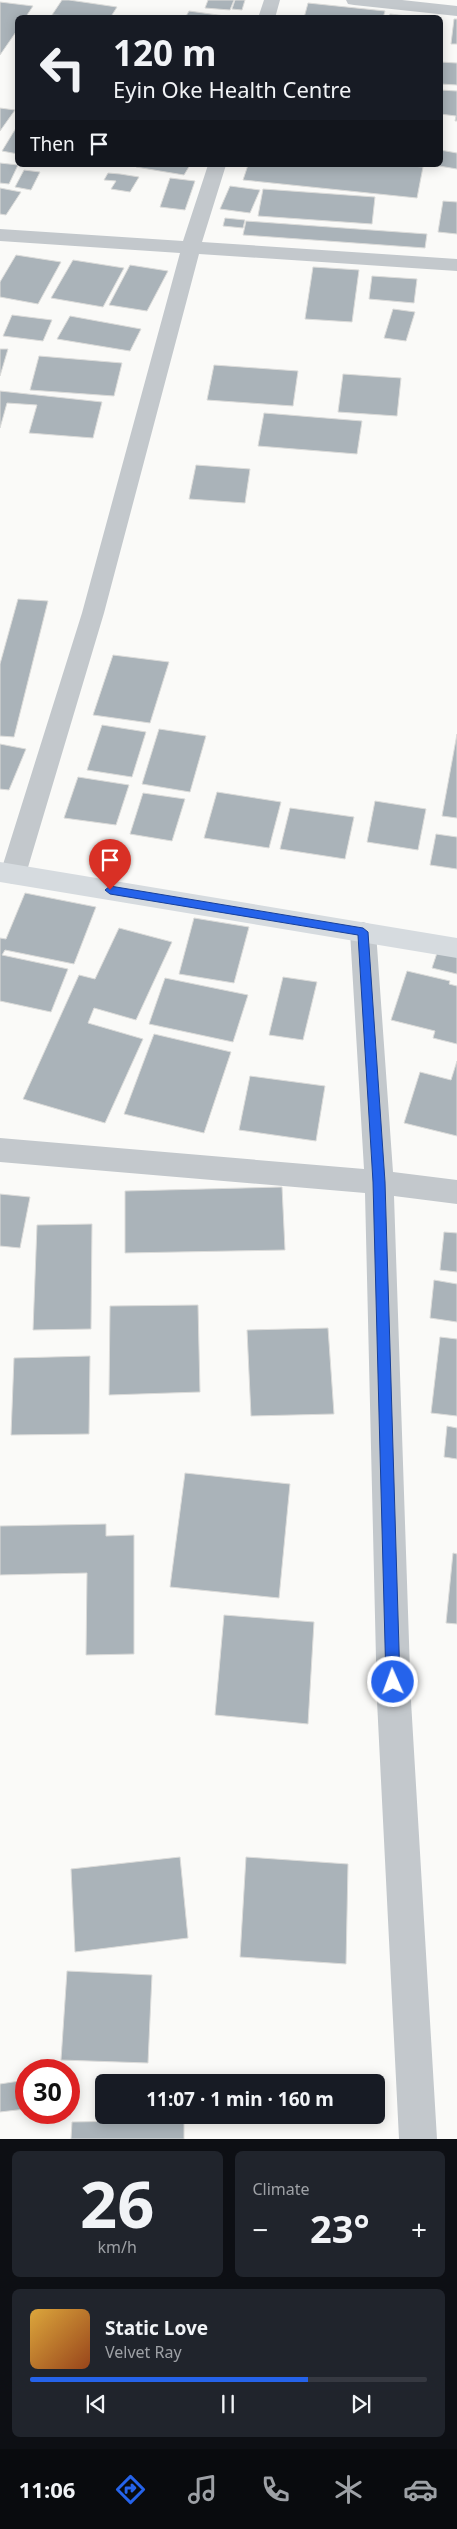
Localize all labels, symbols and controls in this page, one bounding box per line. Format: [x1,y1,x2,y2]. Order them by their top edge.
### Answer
text: 120 m [113,29,216,76]
icon: left [30,35,95,100]
text: Eyin Oke Health Centre [113,74,351,104]
icon: arrive [85,130,113,158]
text: Then [30,131,75,157]
pin [89,839,131,890]
icon: arrive [96,846,124,874]
position arrow [366,1655,418,1707]
speed limit sign: 30 [15,2059,80,2124]
text: 11:07 · 1 min · 160 m [146,2086,334,2112]
text: 26 [80,2159,154,2247]
text: Climate [253,2178,310,2200]
text: 23° [310,2202,370,2254]
text: − [253,2210,269,2248]
text: + [411,2210,427,2248]
text: km/h [98,2236,137,2258]
text: Static Love [105,2315,208,2341]
text: Velvet Ray [105,2341,182,2363]
icon: previous [82,2390,110,2418]
icon: pause [214,2390,242,2418]
icon: next [347,2390,375,2418]
icon: directions [113,2472,148,2507]
icon: music [185,2472,220,2507]
icon: phone [258,2472,293,2507]
icon: climate [331,2472,366,2507]
icon: car [403,2472,438,2507]
text: 11:06 [19,2474,75,2504]

